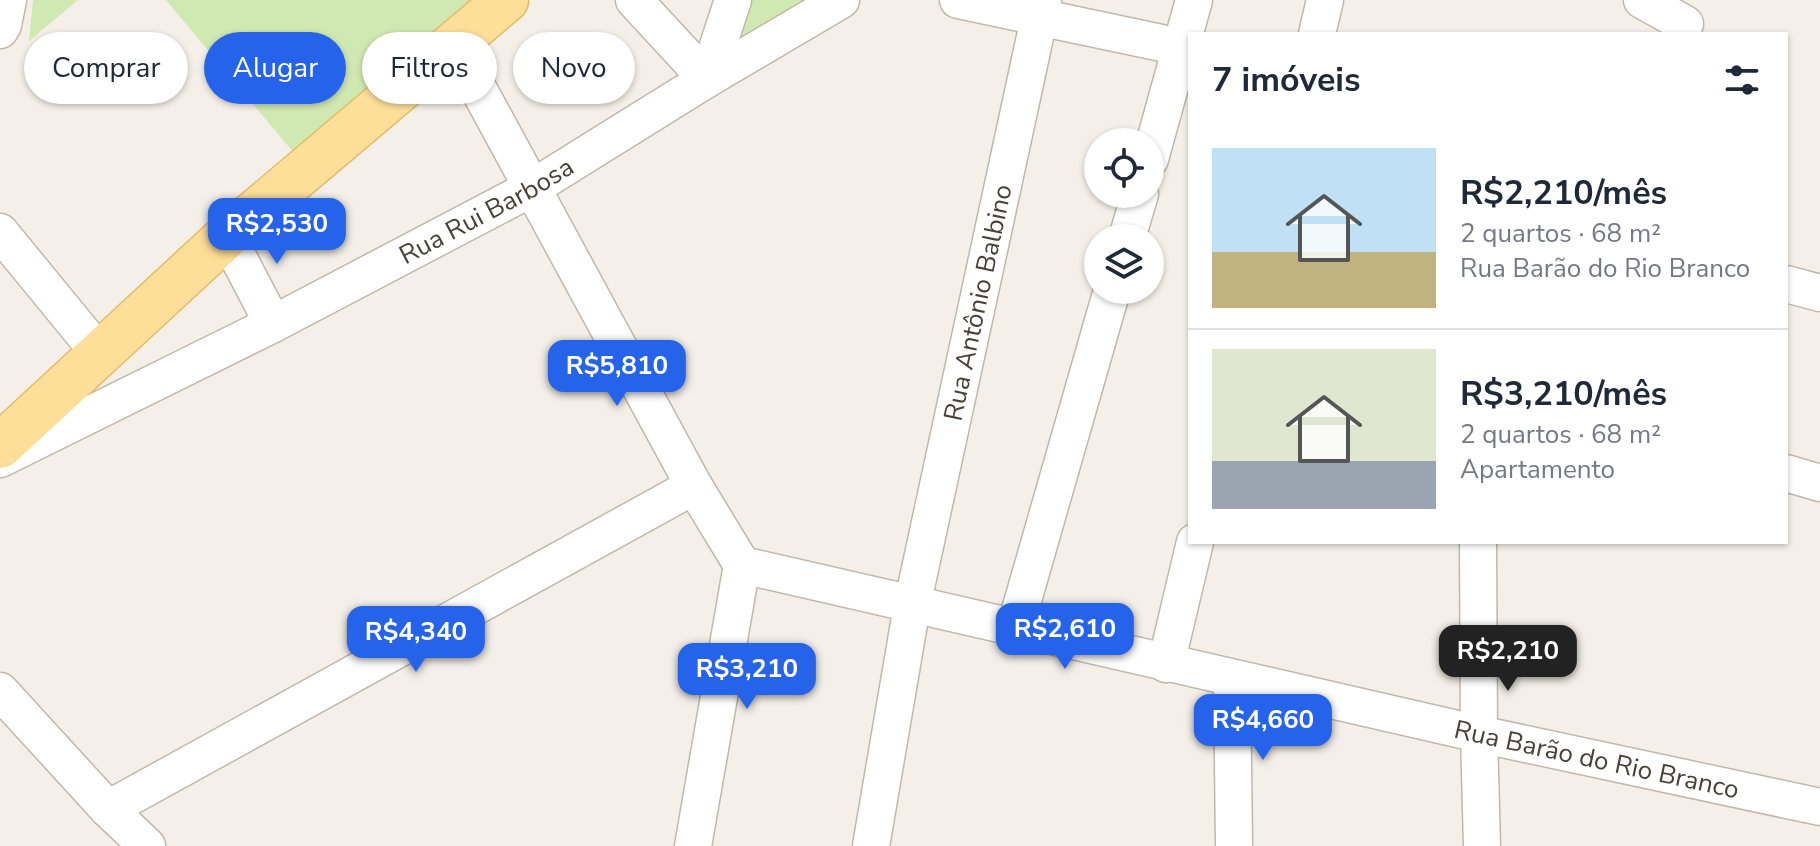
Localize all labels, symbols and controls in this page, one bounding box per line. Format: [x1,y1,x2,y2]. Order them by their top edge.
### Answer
chip: Comprar [24,32,188,104]
chip: Alugar [204,32,346,104]
chip: Filtros [362,32,497,104]
chip: Novo [513,32,635,104]
text: 7 imóveis [1212,57,1361,103]
icon: filters [1720,58,1764,102]
map controls [1084,128,1164,304]
button: locate [1084,128,1164,208]
street label: Rua Rui Barbosa [393,149,580,273]
text: R$2,210/mês [1460,170,1667,216]
icon: home [1276,180,1372,276]
street label: Rua Antônio Balbino [936,181,1021,424]
pin: R$2,530 [203,198,351,266]
text: R$2,530 [226,206,328,241]
text: 2 quartos · 68 m² [1460,216,1661,251]
button: layers [1084,224,1164,304]
text: Rua Barão do Rio Branco [1460,251,1750,286]
pin: R$5,810 [543,340,691,408]
text: R$5,810 [566,348,668,383]
text: R$3,210/mês [1460,371,1667,417]
icon: home [1276,381,1372,477]
text: 2 quartos · 68 m² [1460,417,1661,452]
text: Apartamento [1460,452,1615,487]
pin: R$2,610 [991,603,1139,671]
pin: R$4,340 [342,606,490,674]
text: R$2,610 [1014,611,1116,646]
text: R$4,340 [365,614,467,649]
pin: R$2,210 [1434,625,1582,693]
text: R$2,210 [1457,633,1559,668]
pin: R$3,210 [673,643,821,711]
text: R$3,210 [696,651,798,686]
pin: R$4,660 [1189,694,1337,762]
text: R$4,660 [1212,702,1314,737]
street label: Rua Barão do Rio Branco [1451,712,1742,807]

